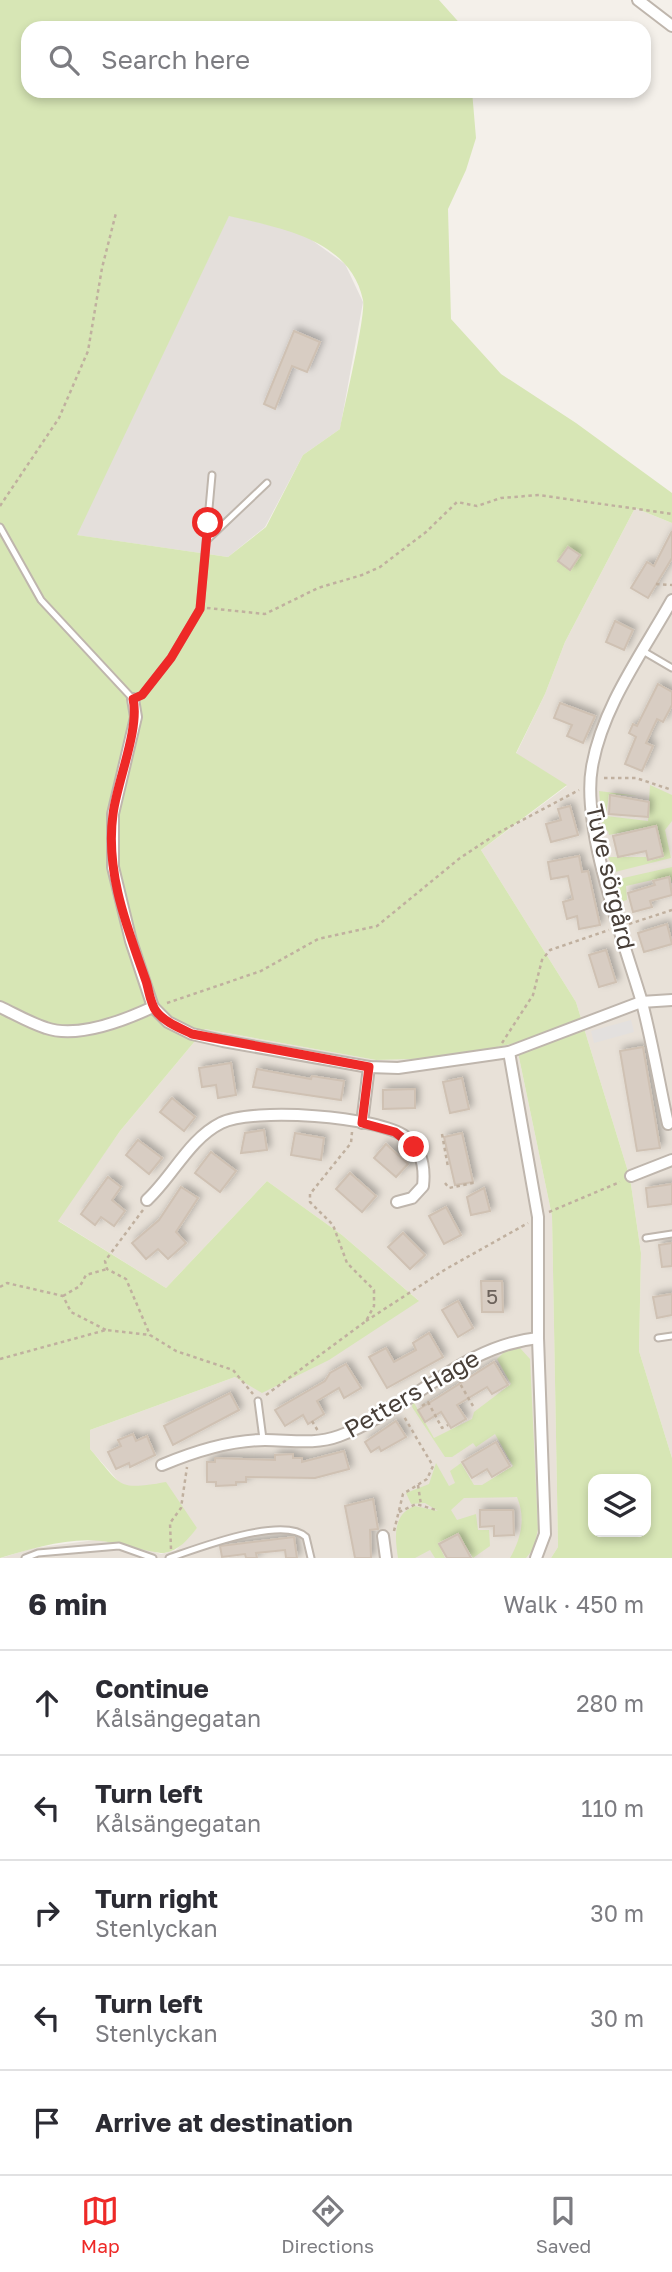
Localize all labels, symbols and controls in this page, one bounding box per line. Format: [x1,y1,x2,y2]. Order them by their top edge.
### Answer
search box [21,21,651,98]
icon: search [45,41,83,79]
text: Search here [101,44,250,75]
route start [192,507,223,538]
street label: Tuve sörgård [581,801,642,952]
route end [398,1131,429,1162]
house number: 5 [486,1283,498,1309]
street label: Petters Hage [339,1342,484,1443]
map controls [588,1474,651,1537]
button: layers [588,1474,651,1537]
text: 6 min [28,1586,107,1622]
text: Walk · 450 m [503,1590,644,1618]
text: Continue [95,1673,209,1704]
icon: ahead [28,1684,66,1722]
text: 280 m [576,1689,644,1717]
text: Kålsängegatan [95,1704,261,1732]
text: Turn left [95,1778,203,1809]
icon: left [28,1789,66,1827]
text: 110 m [581,1794,644,1822]
text: Kålsängegatan [95,1809,261,1837]
text: Turn right [95,1883,218,1914]
icon: right [28,1894,66,1932]
text: 30 m [590,1899,644,1927]
text: Stenlyckan [95,1914,218,1942]
text: Turn left [95,1988,203,2019]
icon: left [28,1999,66,2037]
text: 30 m [590,2004,644,2032]
text: Stenlyckan [95,2019,218,2047]
icon: arrive [28,2104,66,2142]
text: Arrive at destination [95,2107,353,2138]
tab: Map [81,2192,120,2257]
tab: Directions [281,2192,374,2257]
tab: Saved [536,2192,591,2257]

